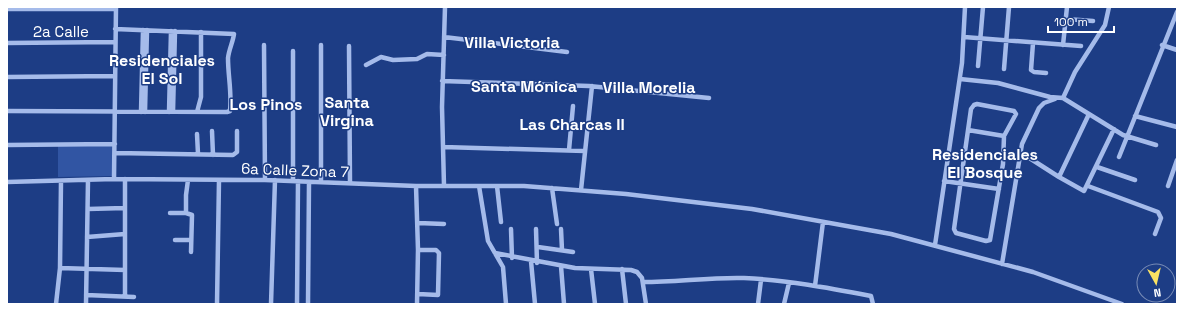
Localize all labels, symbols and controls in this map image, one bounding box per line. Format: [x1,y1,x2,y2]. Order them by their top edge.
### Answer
scale bar [1048,8,1114,34]
text: 100 m [1054,14,1088,30]
street label: 2a Calle [33,22,89,41]
district label: Villa Victoria [464,32,560,53]
district label: Residenciales El Sol [109,50,215,89]
district label: Santa Mónica [471,76,577,97]
district label: Villa Morelia [603,77,695,98]
district label: Santa Virgina [320,92,374,131]
district label: Los Pinos [230,94,302,115]
district label: Las Charcas II [519,114,625,135]
district label: Residenciales El Bosque [932,144,1038,183]
street label: 6a Calle Zona 7 [241,159,349,181]
north arrow [1136,263,1176,303]
text: N [1153,285,1162,300]

